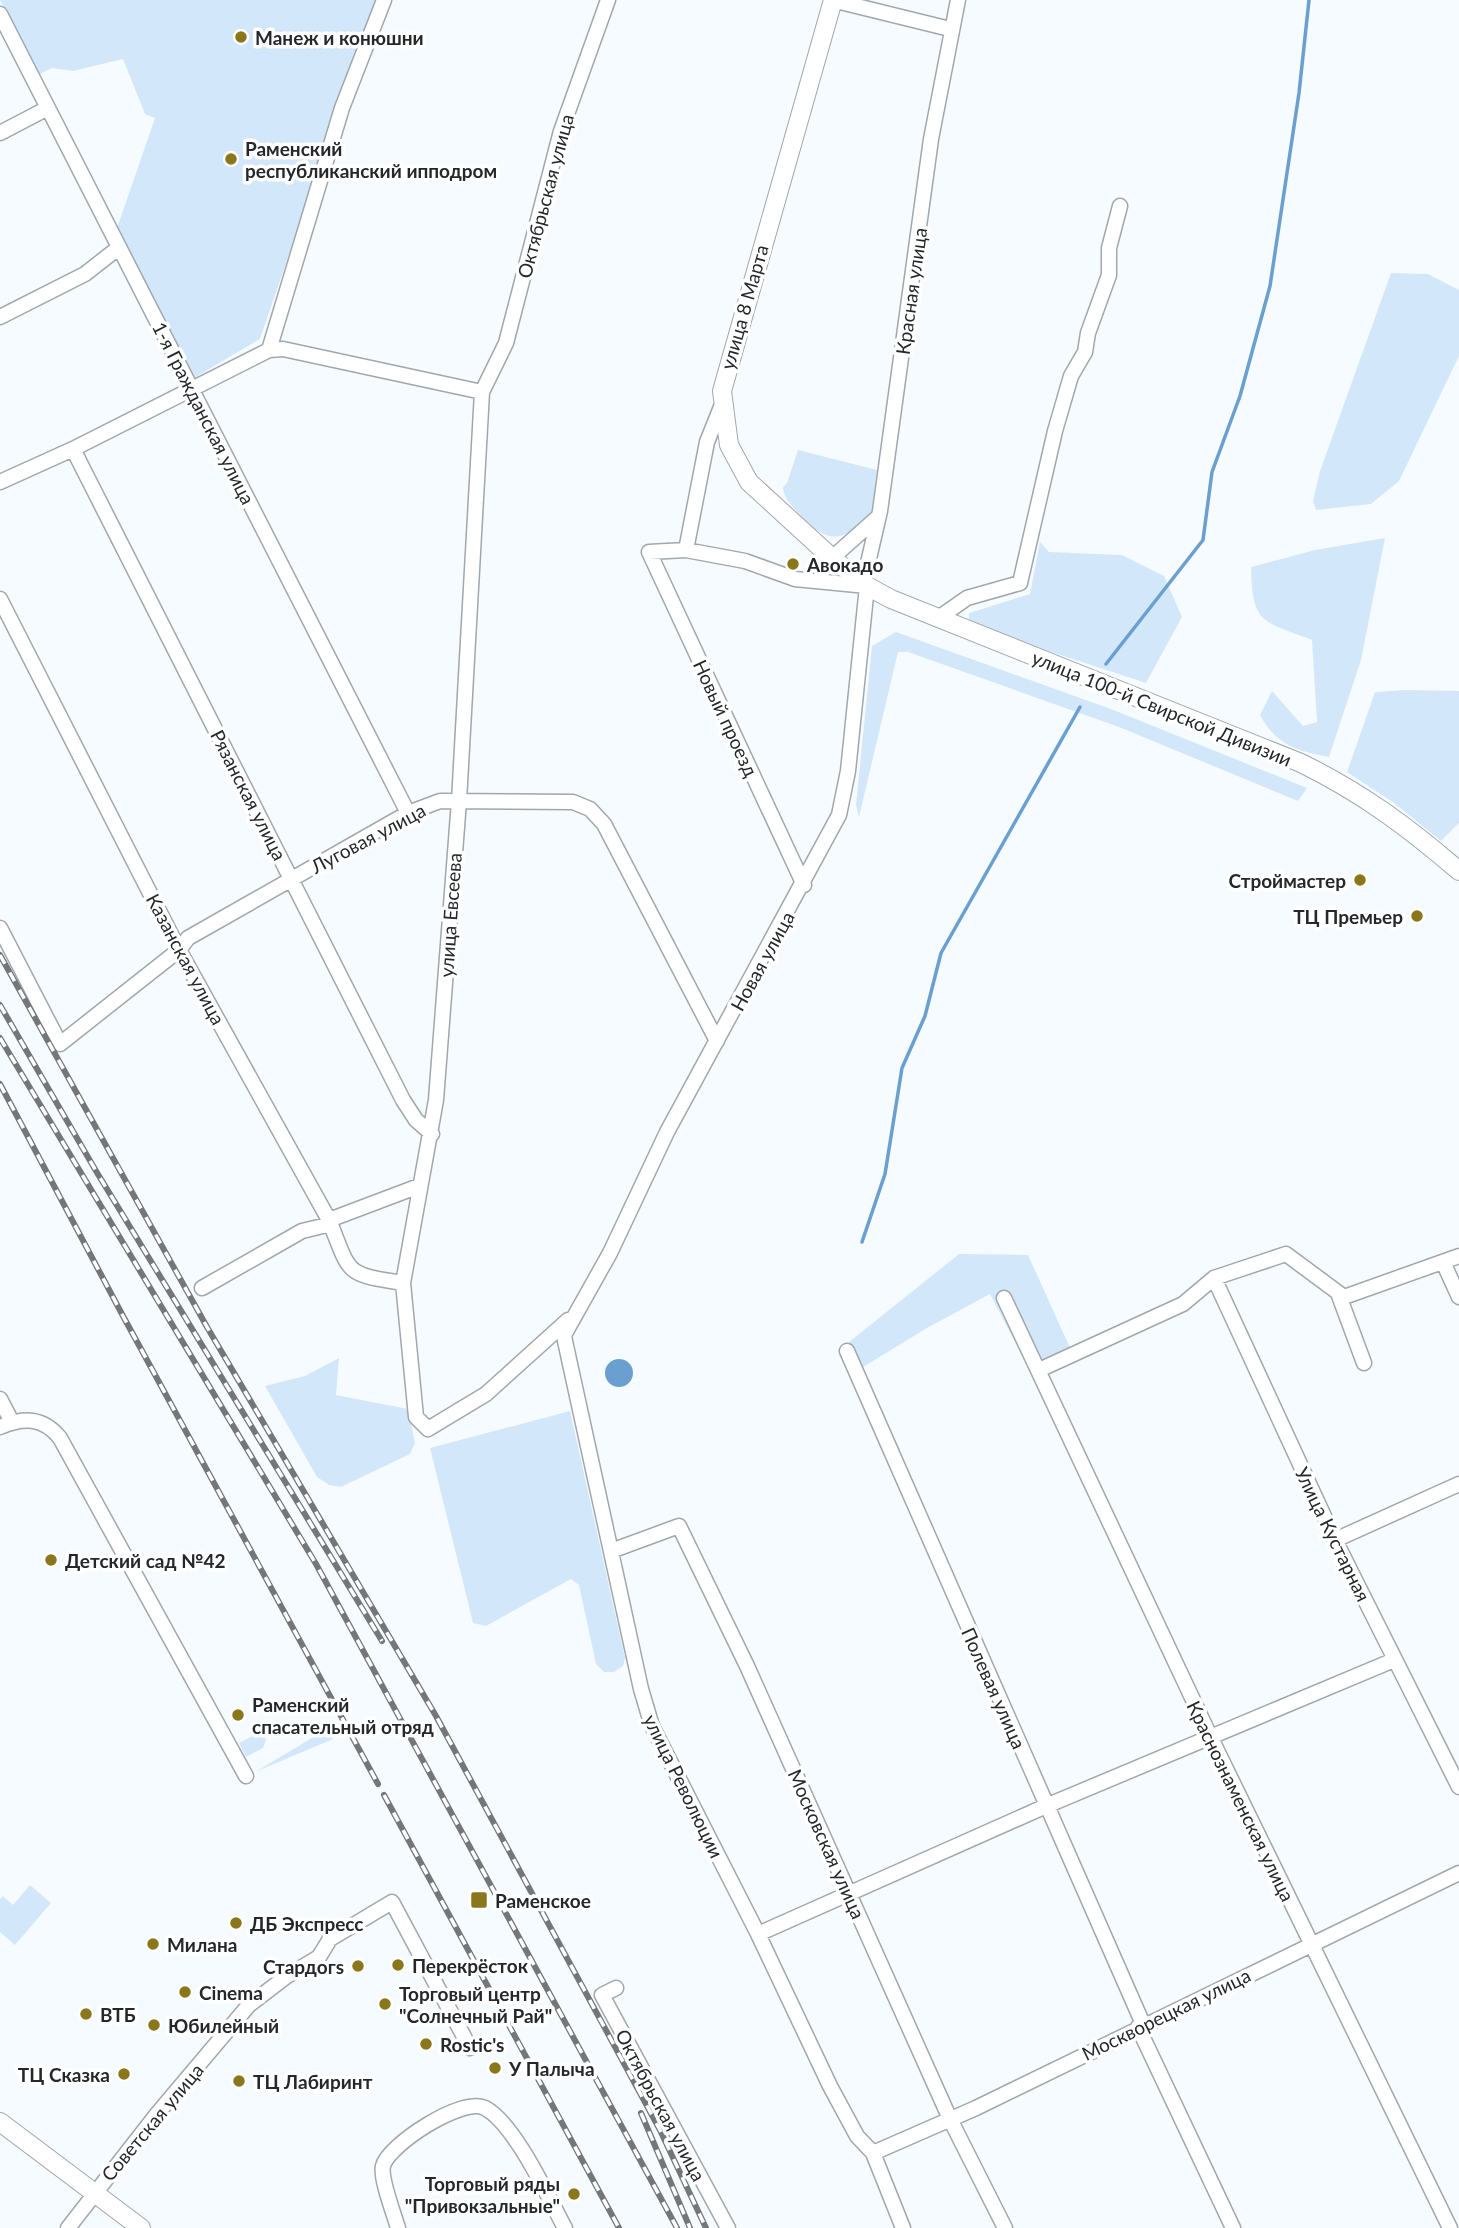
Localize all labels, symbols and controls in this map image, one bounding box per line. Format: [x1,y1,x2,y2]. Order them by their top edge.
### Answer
place label: Манеж и конюшни [255,26,424,49]
marker: Манеж и конюшни [233,29,249,45]
street label: Октябрьская улица [512,112,578,280]
place label: Раменский республиканский ипподром [245,137,497,182]
marker: Раменский республиканский ипподром [223,151,239,167]
street label: Красная улица [891,226,931,356]
street label: улица 8 Марта [715,242,773,372]
street label: 1-я Гражданская улица [148,318,260,508]
place label: Авокадо [806,553,883,576]
marker: Авокадо [785,556,801,572]
street label: улица 100-й Свирской Дивизии [1029,645,1295,771]
street label: Новый проезд [689,656,763,780]
street label: Рязанская улица [206,726,292,864]
street label: Луговая улица [306,798,429,878]
street label: улица Евсеева [434,852,466,978]
place label: Строймастер [1229,869,1346,892]
marker: Строймастер [1352,872,1368,888]
street label: Казанская улица [142,889,230,1029]
place label: ТЦ Премьер [1293,905,1403,928]
street label: Новая улица [725,907,799,1015]
marker: ТЦ Премьер [1409,908,1425,924]
street label: Улица Кустарная [1291,1463,1375,1605]
place label: Детский сад №42 [65,1549,226,1572]
marker: Детский сад №42 [43,1552,59,1568]
street label: Полевая улица [957,1624,1031,1752]
place label: Раменский спасательный отряд [252,1693,434,1738]
street label: Краснознаменская улица [1182,1697,1300,1905]
marker: Раменский спасательный отряд [230,1707,246,1723]
street label: улица Революции [639,1710,729,1862]
street label: Московская улица [784,1766,870,1922]
place label: Раменское [495,1889,591,1912]
marker: Раменское [469,1890,489,1910]
place label: ДБ Экспресс [250,1912,363,1935]
marker: ДБ Экспресс [228,1915,244,1931]
place label: Милана [167,1933,237,1956]
marker: Милана [145,1936,161,1952]
place label: Перекрёсток [412,1954,529,1977]
place label: Стардогs [263,1955,344,1978]
marker: Перекрёсток [390,1957,406,1973]
marker: Стардогs [350,1958,366,1974]
street label: Москворецкая улица [1078,1963,1254,2065]
place label: Cinema [199,1981,263,2004]
place label: Торговый центр "Солнечный Рай" [399,1982,552,2027]
marker: Cinema [177,1984,193,2000]
marker: Торговый центр "Солнечный Рай" [377,1996,393,2012]
place label: ВТБ [100,2003,136,2026]
marker: ВТБ [78,2006,94,2022]
place label: Юбилейный [168,2014,279,2037]
marker: Юбилейный [146,2017,162,2033]
street label: Октябрьская улица [611,2025,711,2185]
place label: Rostic's [440,2033,504,2056]
marker: Rostic's [418,2036,434,2052]
place label: У Палыча [508,2057,595,2080]
street label: Советская улица [96,2059,208,2185]
marker: У Палыча [487,2060,503,2076]
place label: ТЦ Сказка [18,2063,110,2086]
marker: ТЦ Сказка [116,2066,132,2082]
place label: ТЦ Лабиринт [253,2070,373,2093]
marker: ТЦ Лабиринт [231,2073,247,2089]
place label: Торговый ряды "Привокзальные" [405,2172,560,2217]
marker: Торговый ряды "Привокзальные" [566,2186,582,2202]

